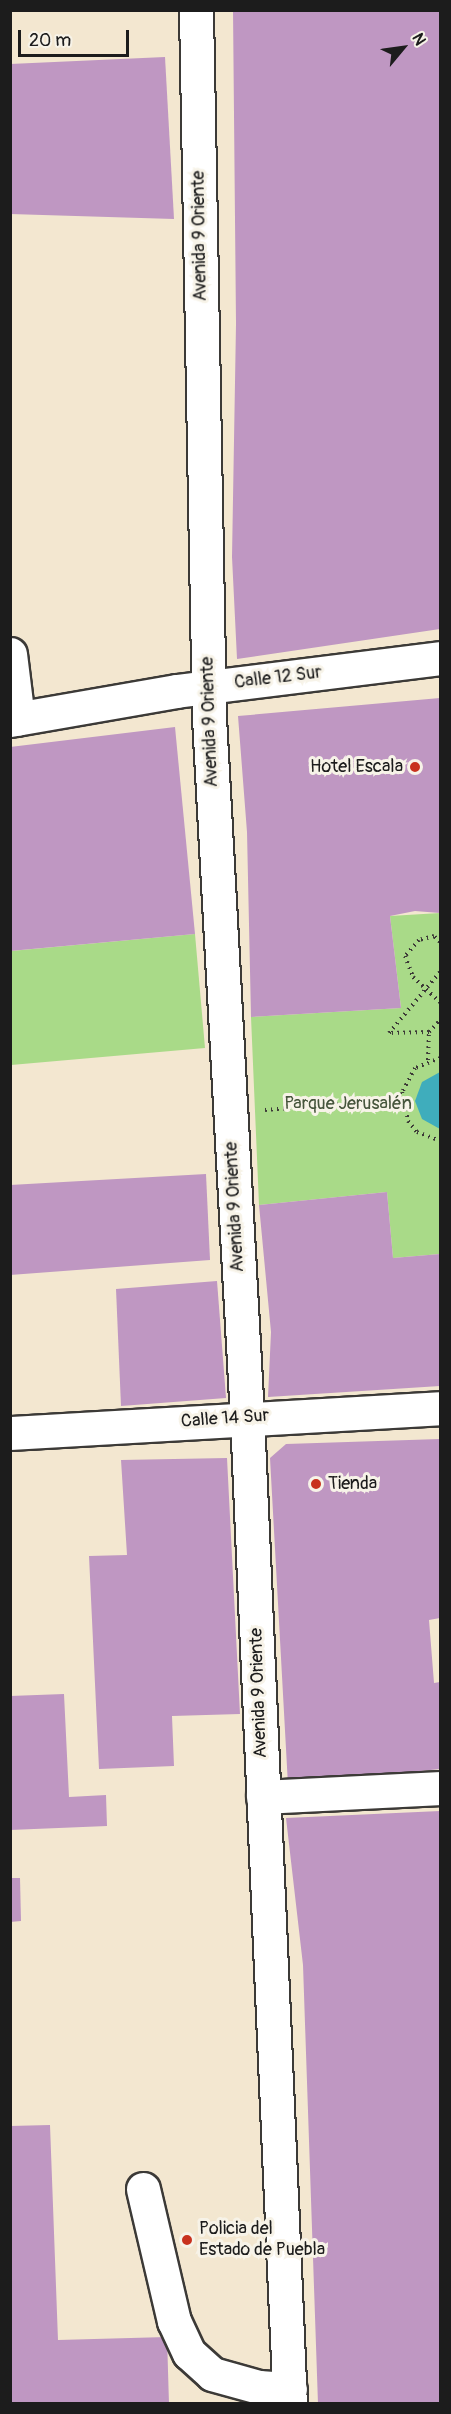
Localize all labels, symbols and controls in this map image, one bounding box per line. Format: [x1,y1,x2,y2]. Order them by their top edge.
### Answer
scale bar [21,18,132,56]
north arrow [373,18,433,78]
text: 20 m [29,29,71,52]
text: N [407,30,430,49]
street label: Avenida 9 Oriente [188,171,212,301]
street label: Avenida 9 Oriente [197,656,223,788]
street label: Calle 12 Sur [233,662,323,694]
place label: Hotel Escala [310,756,403,778]
marker: Hotel Escala [408,760,422,774]
park label: Parque Jerusalén [284,1093,412,1115]
street label: Avenida 9 Oriente [221,1141,249,1273]
street label: Calle 14 Sur [180,1405,270,1433]
place label: Tienda [328,1473,377,1495]
marker: Tienda [309,1477,323,1491]
street label: Avenida 9 Oriente [246,1627,272,1759]
place label: Policia del Estado de Puebla [199,2219,325,2262]
marker: Policia del Estado de Puebla [180,2233,194,2247]

